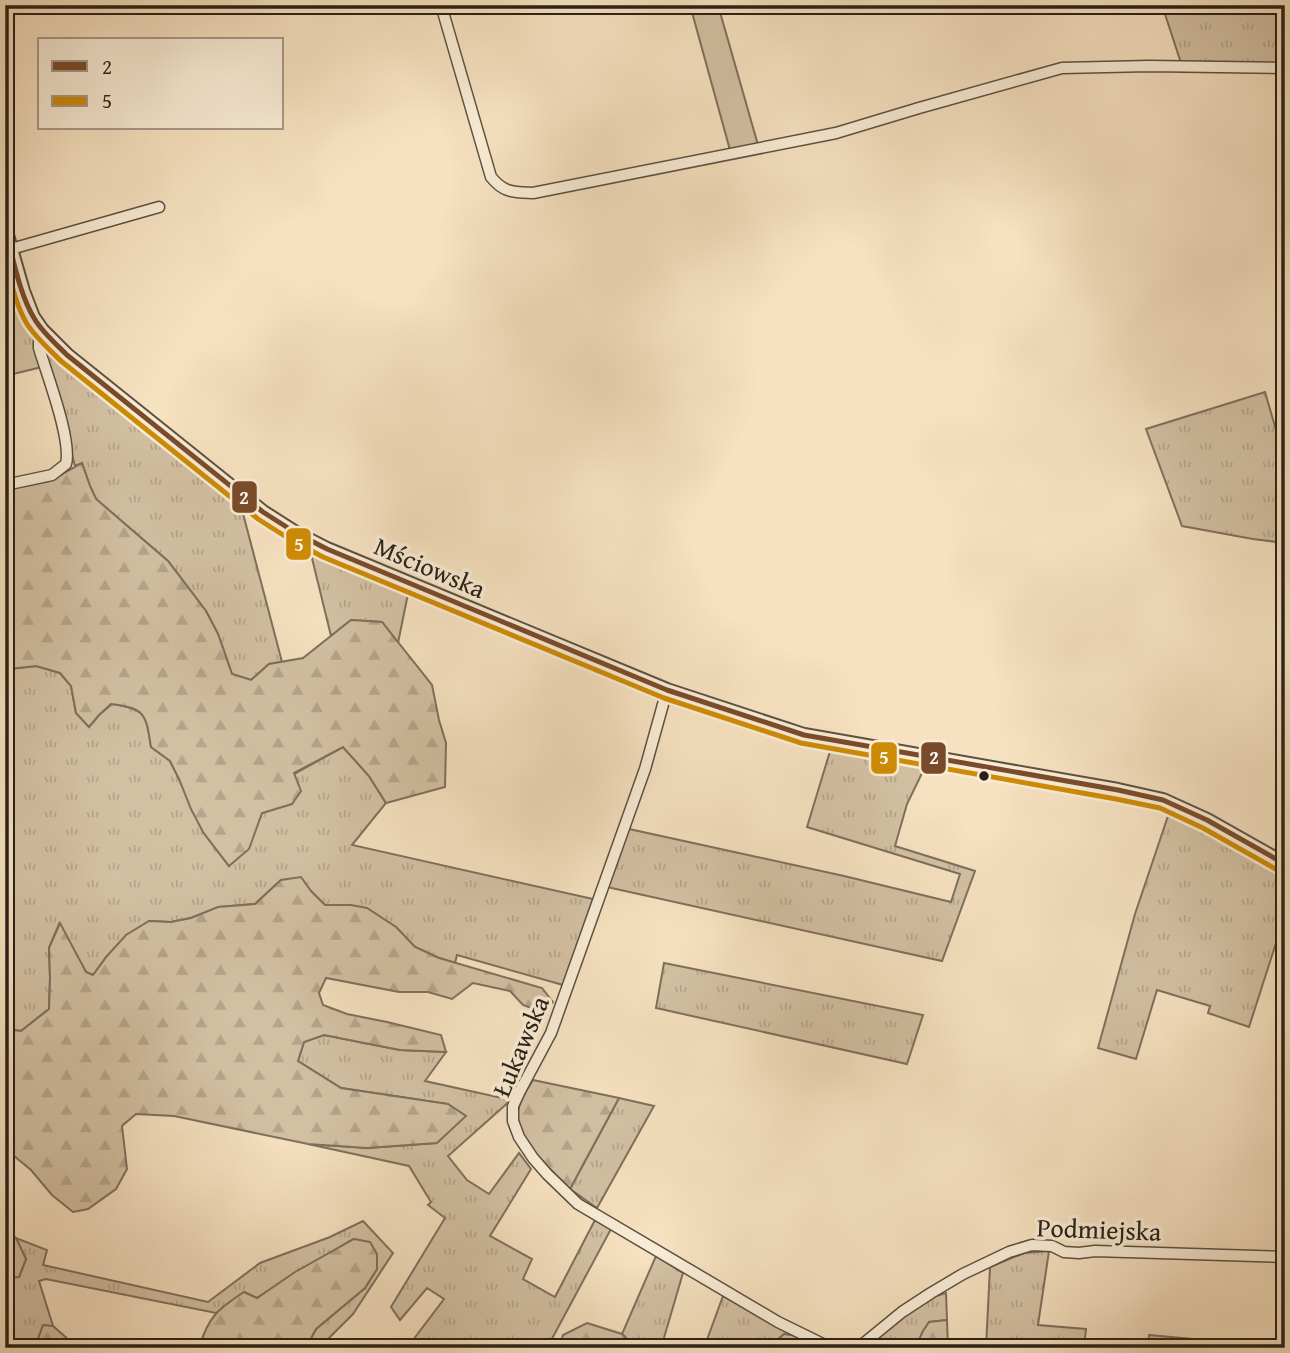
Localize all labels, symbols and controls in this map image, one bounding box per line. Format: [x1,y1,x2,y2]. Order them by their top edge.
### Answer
legend [38,38,284,130]
text: 2 [102,51,112,82]
text: 5 [102,85,112,116]
line badge: 2 [231,480,258,514]
text: 2 [239,483,249,511]
street label: Mściowska [368,526,492,608]
line badge: 5 [285,527,312,561]
text: 5 [294,530,304,558]
line badge: 5 [870,741,898,775]
line badge: 2 [920,741,947,775]
text: 5 [879,743,889,771]
text: 2 [929,743,939,771]
unlabelled marker [977,769,991,783]
street label: Łukawska [481,989,559,1102]
street label: Podmiejska [1036,1207,1163,1251]

